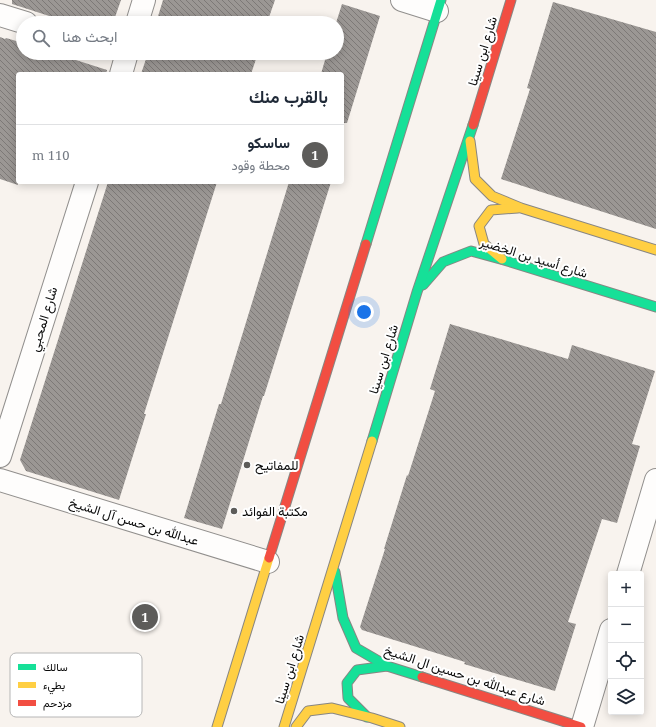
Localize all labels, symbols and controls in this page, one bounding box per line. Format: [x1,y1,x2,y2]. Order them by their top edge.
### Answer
street label: شارع ابن سينا [463,14,502,88]
search box [16,16,344,60]
text: ابحث هنا [62,26,117,46]
icon: search [30,27,52,49]
text: بالقرب منك [249,85,328,108]
text: ساسكو [247,132,290,152]
text: 110 m [32,146,70,164]
text: 1 [311,146,319,164]
text: محطة وقود [232,156,290,174]
street label: شارع أسيد بن الخضير [477,232,590,283]
street label: شارع المحبي [25,284,63,354]
your location [354,302,374,322]
street label: شارع ابن سينا [364,322,403,396]
place label: للمفاتيح [255,456,299,475]
marker: للمفاتيح [242,460,252,470]
street label: عبدالله بن حسن آل الشيخ [67,493,201,550]
place label: مكتبة الفوائد [242,502,308,520]
marker: مكتبة الفوائد [229,506,239,516]
map controls [608,571,644,715]
button: + [608,571,644,607]
pin: 1 [132,602,158,632]
button: − [608,607,644,643]
street label: شارع ابن سينا [270,632,309,706]
street label: شارع عبدالله بن حسين ال الشيخ [382,640,548,711]
button: locate [608,643,644,679]
legend [10,653,142,717]
text: سالك [43,659,68,674]
text: بطيء [43,677,65,695]
button: layers [608,679,644,715]
text: مزدحم [43,695,72,711]

